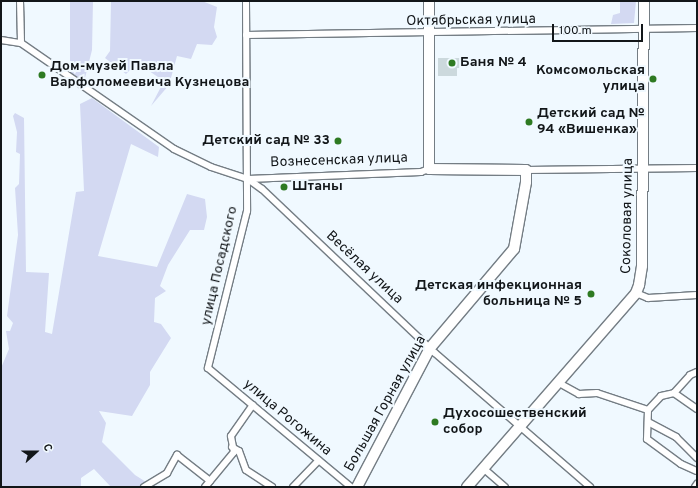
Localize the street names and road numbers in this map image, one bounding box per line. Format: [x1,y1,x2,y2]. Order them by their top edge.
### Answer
street label: Октябрьская улица [406,11,536,31]
street label: Вознесенская улица [270,150,408,172]
street label: Соколовая улица [619,158,637,274]
street label: улица Посадского [198,205,242,327]
street label: Весёлая улица [322,228,406,308]
street label: Большая Горная улица [342,333,430,475]
street label: улица Рогожина [239,376,335,460]

